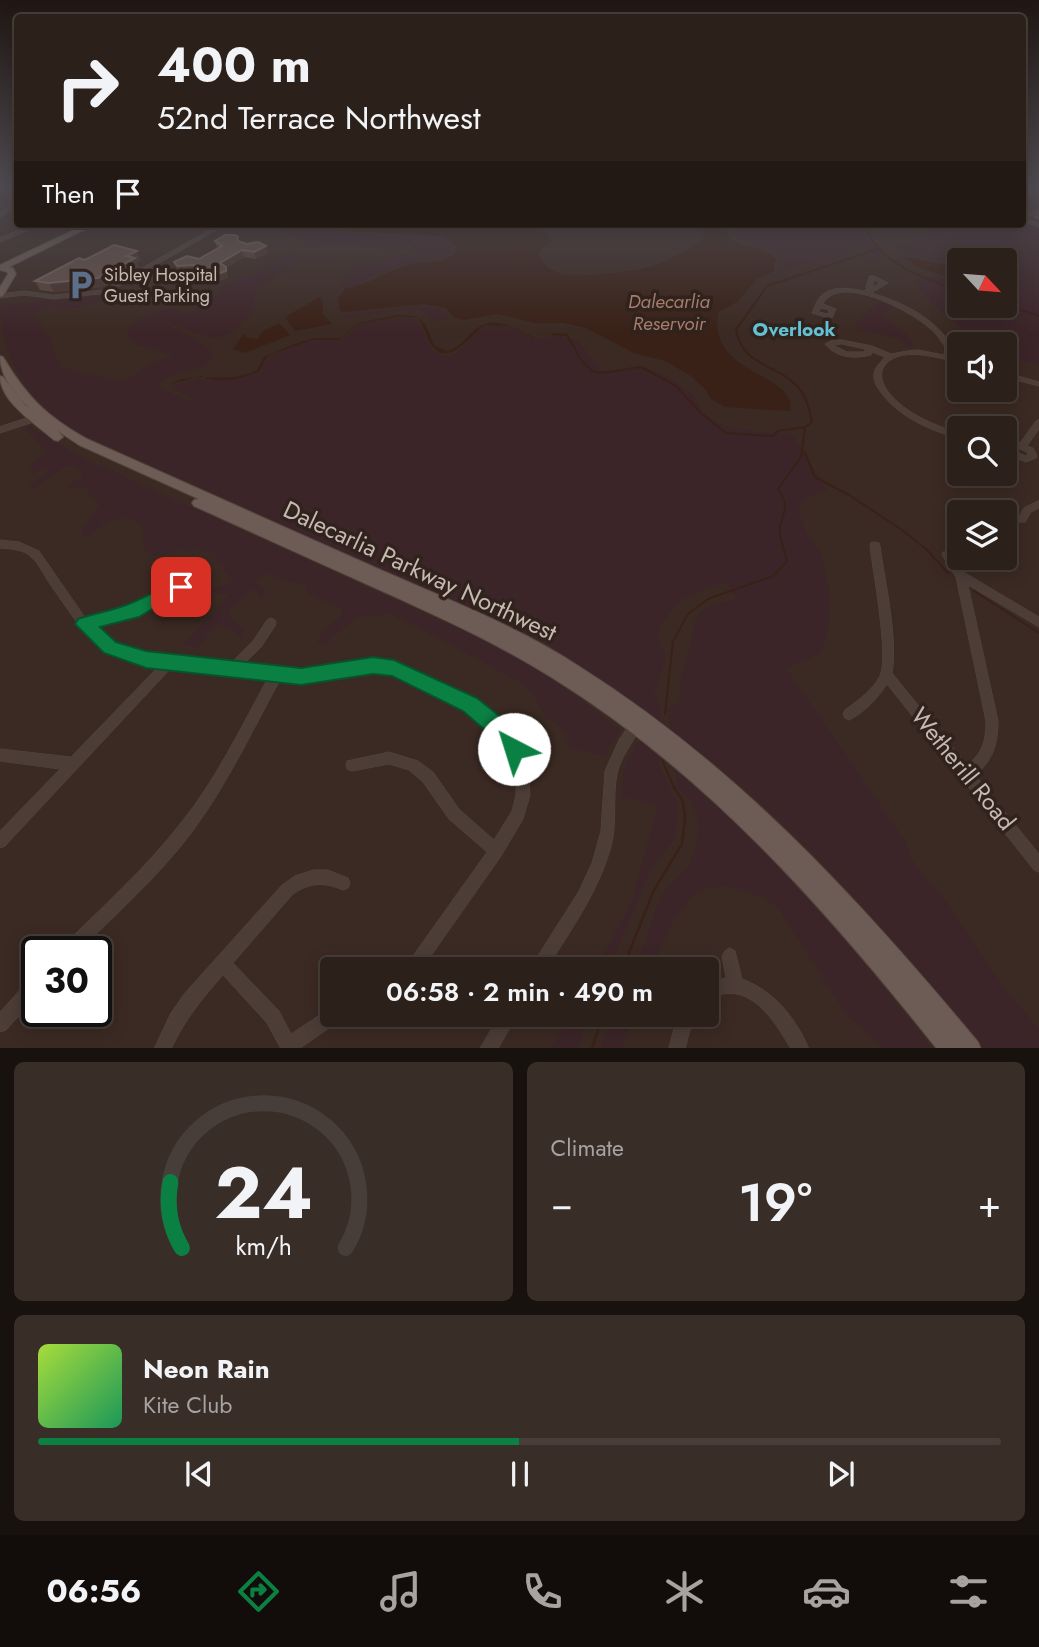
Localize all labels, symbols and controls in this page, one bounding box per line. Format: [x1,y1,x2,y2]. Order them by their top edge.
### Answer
text: 400 m [157,30,311,100]
icon: right [42,42,133,133]
text: 52nd Terrace Northwest [157,95,481,141]
text: Then [42,175,95,213]
icon: arrive [109,175,147,213]
north arrow [947,248,1017,318]
map controls [947,248,1017,570]
place label: Sibley Hospital Guest Parking [104,262,217,309]
parking icon: Sibley Hospital Guest Parking [64,268,98,302]
water label: Dalecarlia Reservoir [628,288,710,337]
district label: Overlook [753,316,835,343]
button: sound [947,332,1017,402]
button: search [947,416,1017,486]
street label: Dalecarlia Parkway Northwest [278,492,563,649]
button: layers [947,500,1017,570]
pin [151,557,211,617]
icon: arrive [162,568,200,606]
street label: Wetherill Road [903,700,1024,838]
position arrow [477,712,551,786]
speed limit sign: 30 [21,936,112,1027]
text: 06:58 · 2 min · 490 m [386,973,653,1011]
text: Climate [551,1131,624,1165]
text: 24 [214,1140,313,1245]
text: 19° [738,1165,812,1241]
text: − [551,1176,573,1231]
text: + [978,1176,1001,1231]
text: km/h [235,1227,292,1263]
text: Neon Rain [143,1350,270,1388]
text: Kite Club [143,1388,232,1422]
icon: previous [180,1455,218,1493]
icon: pause [501,1455,539,1493]
icon: next [822,1455,860,1493]
icon: directions [234,1567,283,1616]
icon: music [376,1567,425,1616]
icon: phone [518,1567,567,1616]
icon: climate [660,1567,709,1616]
icon: car [802,1567,851,1616]
icon: filters [944,1567,993,1616]
text: 06:56 [46,1568,141,1614]

